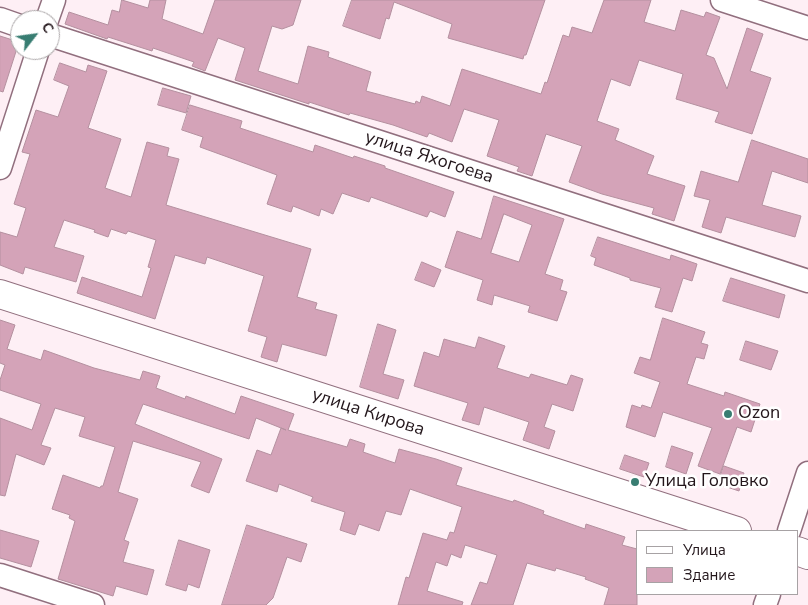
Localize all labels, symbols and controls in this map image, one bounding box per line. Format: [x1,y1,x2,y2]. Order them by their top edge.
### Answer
north arrow [10,10,60,60]
text: С [37,19,58,37]
street label: улица Яхогоева [362,127,496,189]
street label: улица Кирова [309,385,427,441]
place label: Ozon [738,403,780,425]
marker: Ozon [722,408,734,420]
place label: Улица Головко [645,471,769,493]
marker: Улица Головко [629,476,641,488]
legend [636,530,798,595]
text: Улица [683,540,726,560]
text: Здание [683,565,735,585]

